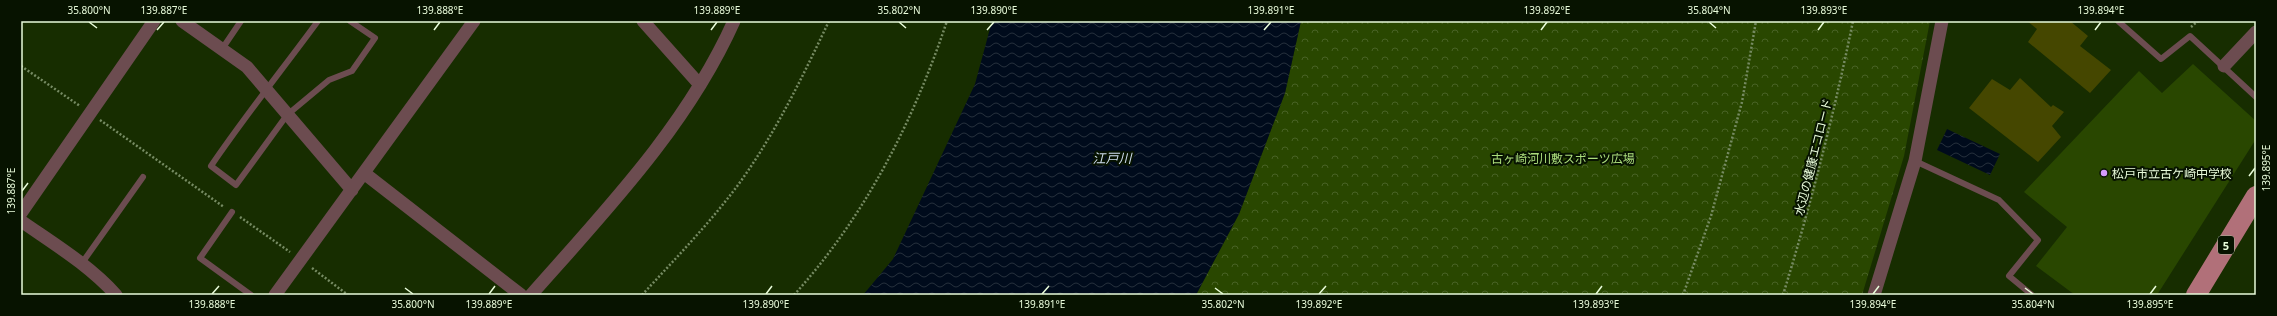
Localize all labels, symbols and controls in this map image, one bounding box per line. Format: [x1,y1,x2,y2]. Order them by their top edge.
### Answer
text: 35.800°N [67,3,111,17]
text: 139.887°E [141,3,187,17]
text: 139.888°E [417,3,463,17]
text: 139.889°E [694,3,740,17]
text: 35.802°N [877,3,921,17]
text: 139.890°E [971,3,1017,17]
text: 139.891°E [1248,3,1294,17]
text: 139.892°E [1524,3,1570,17]
text: 35.804°N [1687,3,1731,17]
text: 139.893°E [1801,3,1847,17]
text: 139.894°E [2078,3,2124,17]
street label: 水辺の健康エコロード [1790,97,1836,217]
text: 139.895°E [2259,145,2273,191]
water label: 江戸川 [1092,149,1133,167]
park label: 古ヶ崎河川敷スポーツ広場 [1491,150,1635,167]
place label: 松戸市立古ケ崎中学校 [2112,165,2232,182]
text: 139.887°E [4,168,18,214]
marker: 松戸市立古ケ崎中学校 [2099,168,2109,178]
road number: 5 [2218,236,2234,254]
text: 139.888°E [189,297,235,311]
text: 35.800°N [391,297,435,311]
text: 139.889°E [466,297,512,311]
text: 139.890°E [743,297,789,311]
text: 139.891°E [1019,297,1065,311]
text: 35.802°N [1201,297,1245,311]
text: 139.892°E [1296,297,1342,311]
text: 139.893°E [1573,297,1619,311]
text: 139.894°E [1850,297,1896,311]
text: 35.804°N [2011,297,2055,311]
text: 139.895°E [2127,297,2173,311]

